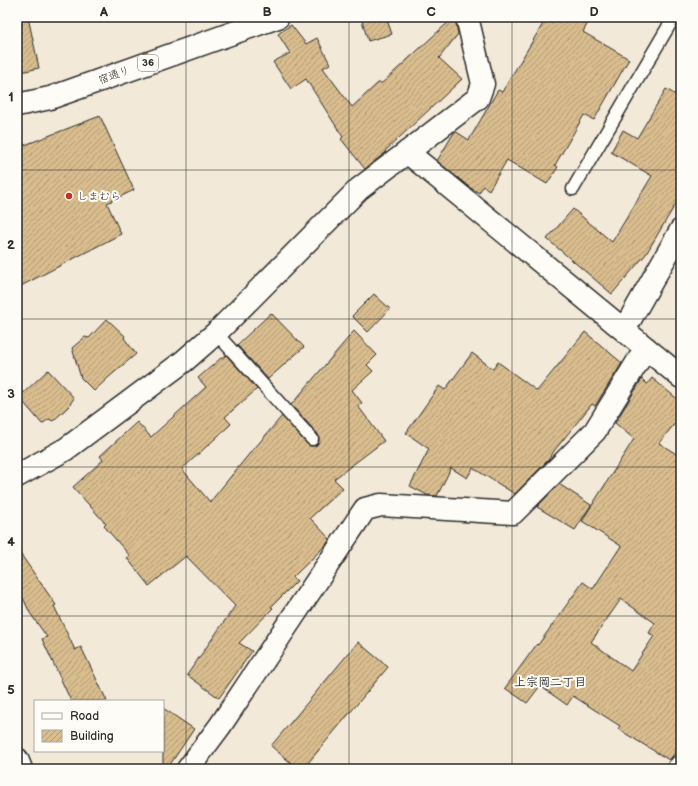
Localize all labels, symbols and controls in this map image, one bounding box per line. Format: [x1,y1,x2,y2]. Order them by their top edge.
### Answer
text: A [99,4,108,20]
text: B [262,4,272,20]
text: C [426,4,436,20]
text: D [589,4,599,20]
road number: 36 [138,55,158,71]
street label: 宿通り [96,63,132,87]
text: 1 [8,89,14,105]
place label: しまむら [77,190,121,203]
marker: しまむら [64,191,74,201]
text: 2 [7,237,15,253]
text: 3 [7,386,15,402]
text: 4 [7,534,15,550]
district label: 上宗岡二丁目 [514,675,586,690]
text: 5 [7,682,15,698]
legend [34,700,164,752]
text: Road [70,709,99,724]
text: Building [70,729,114,744]

